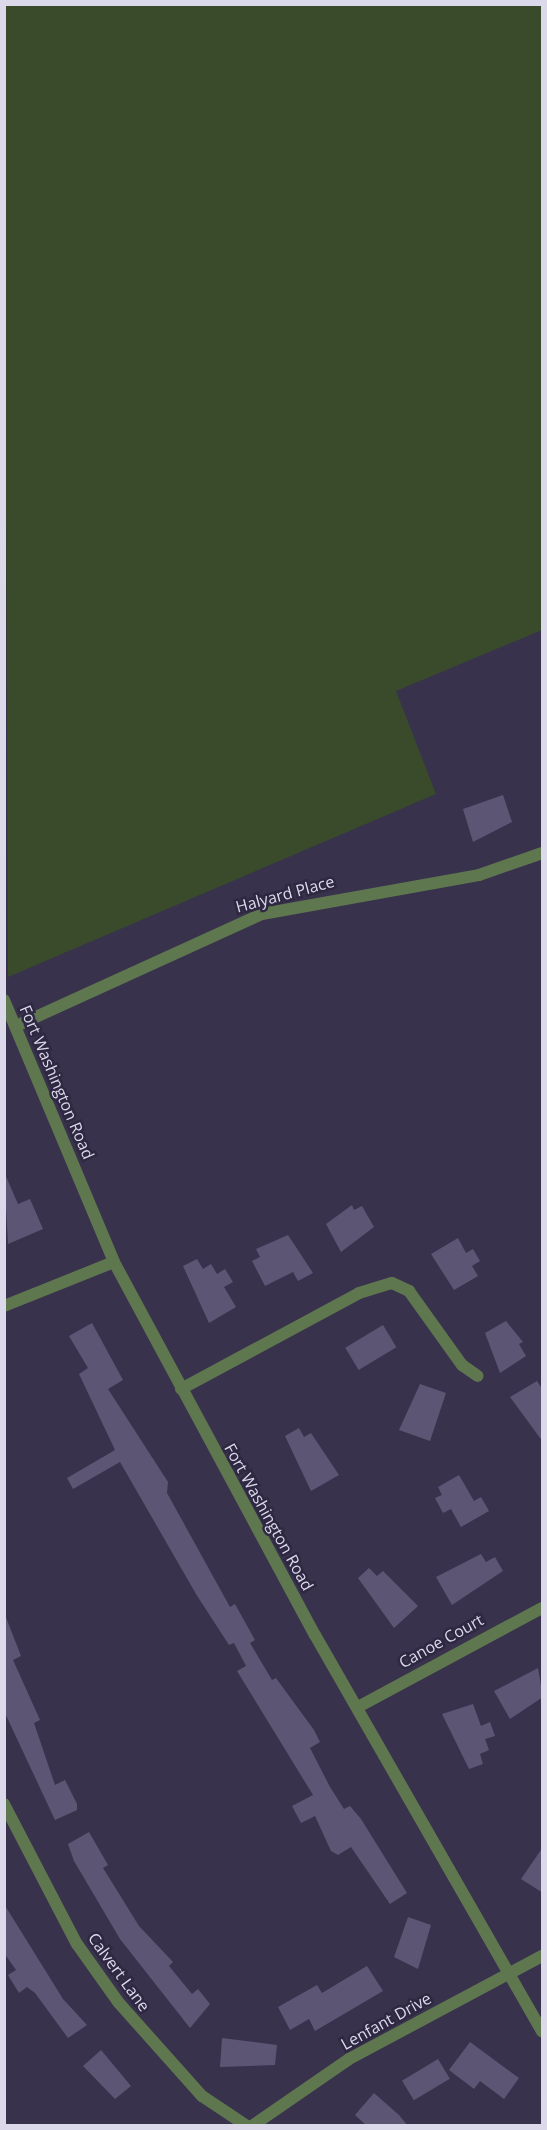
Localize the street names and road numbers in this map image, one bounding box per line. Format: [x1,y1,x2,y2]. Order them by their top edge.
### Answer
street label: Halyard Place [234,872,336,916]
street label: Fort Washington Road [16,1002,98,1162]
street label: Fort Washington Road [221,1440,317,1594]
street label: Canoe Court [396,1610,486,1672]
street label: Calvert Lane [84,1929,154,2015]
street label: Lenfant Drive [338,1988,434,2054]

